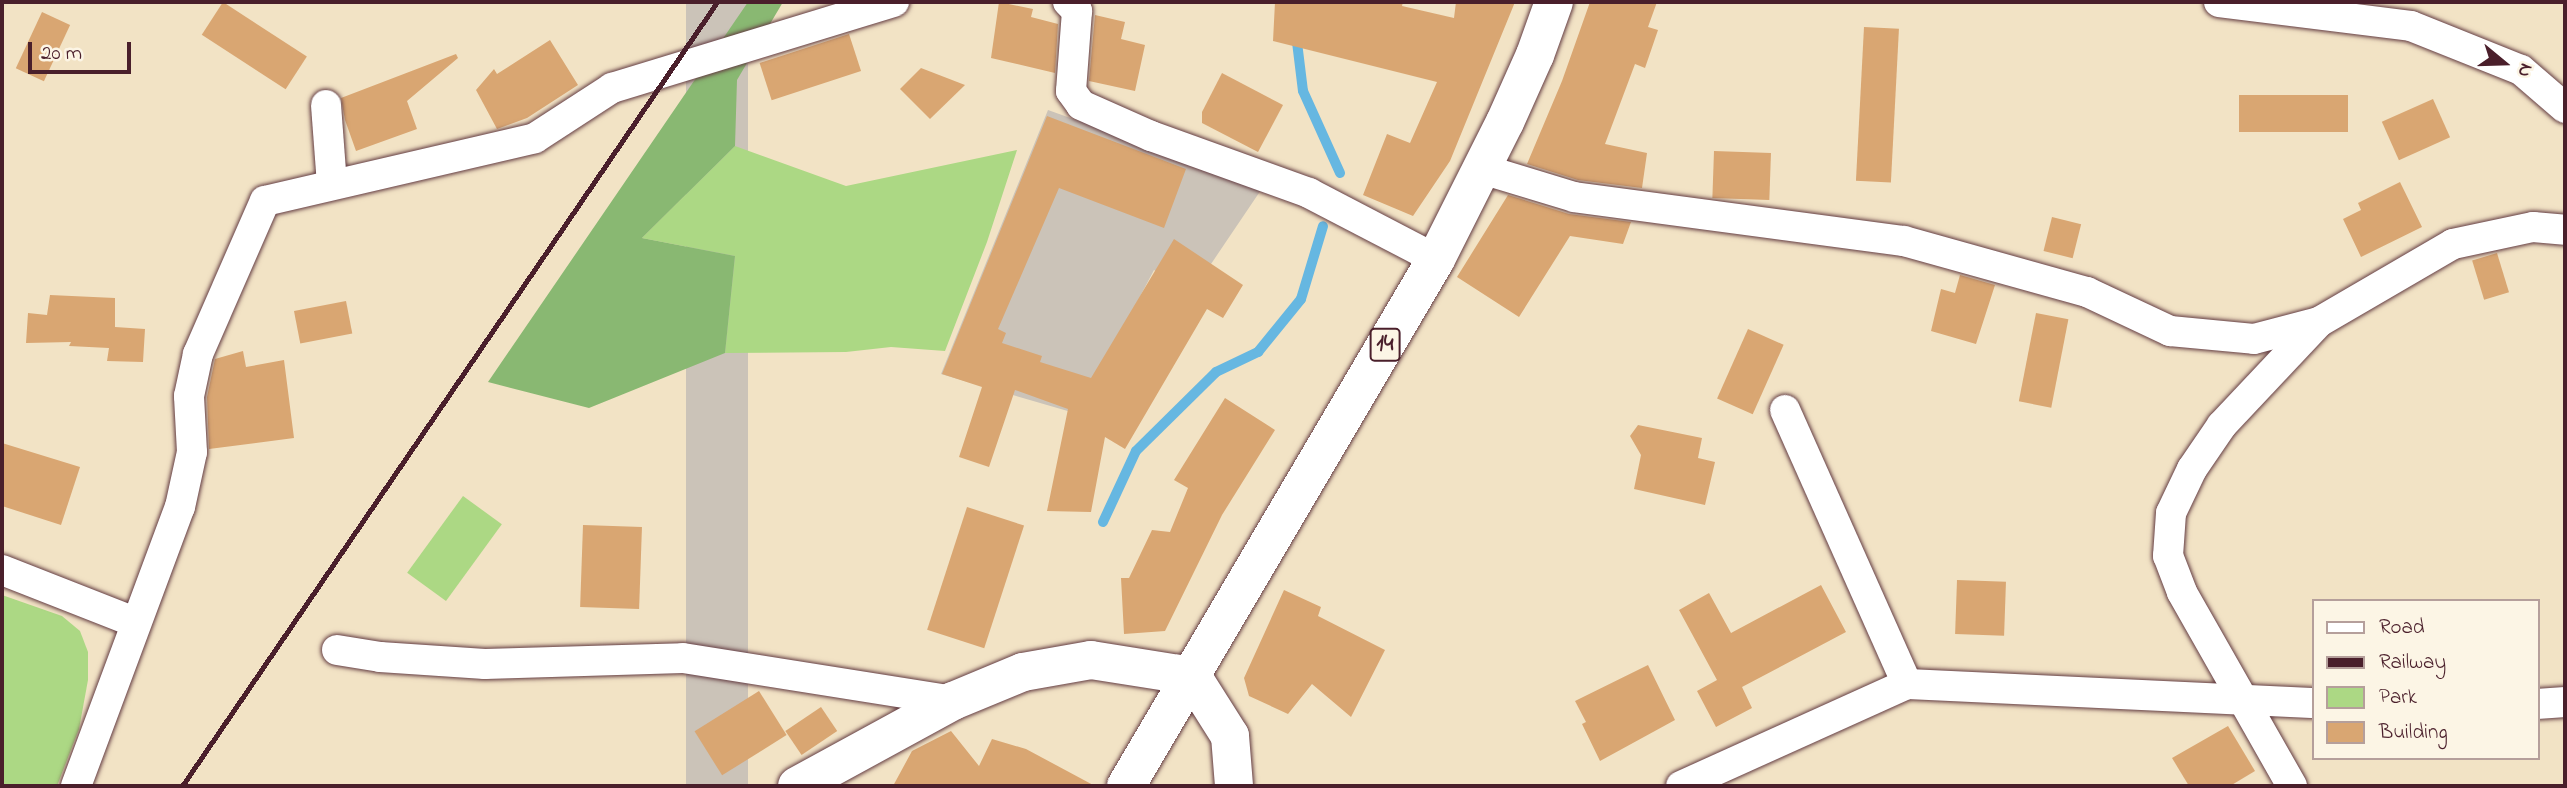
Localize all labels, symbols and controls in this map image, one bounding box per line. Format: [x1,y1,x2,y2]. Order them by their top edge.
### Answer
scale bar [32,28,135,72]
north arrow [2469,28,2539,98]
text: 20 m [41,39,82,69]
text: N [2509,60,2539,80]
road number: 14 [1369,326,1401,364]
legend [2312,599,2539,760]
text: Road [2379,613,2425,643]
text: Railway [2379,648,2446,678]
text: Park [2379,683,2417,713]
text: Building [2379,718,2448,748]

